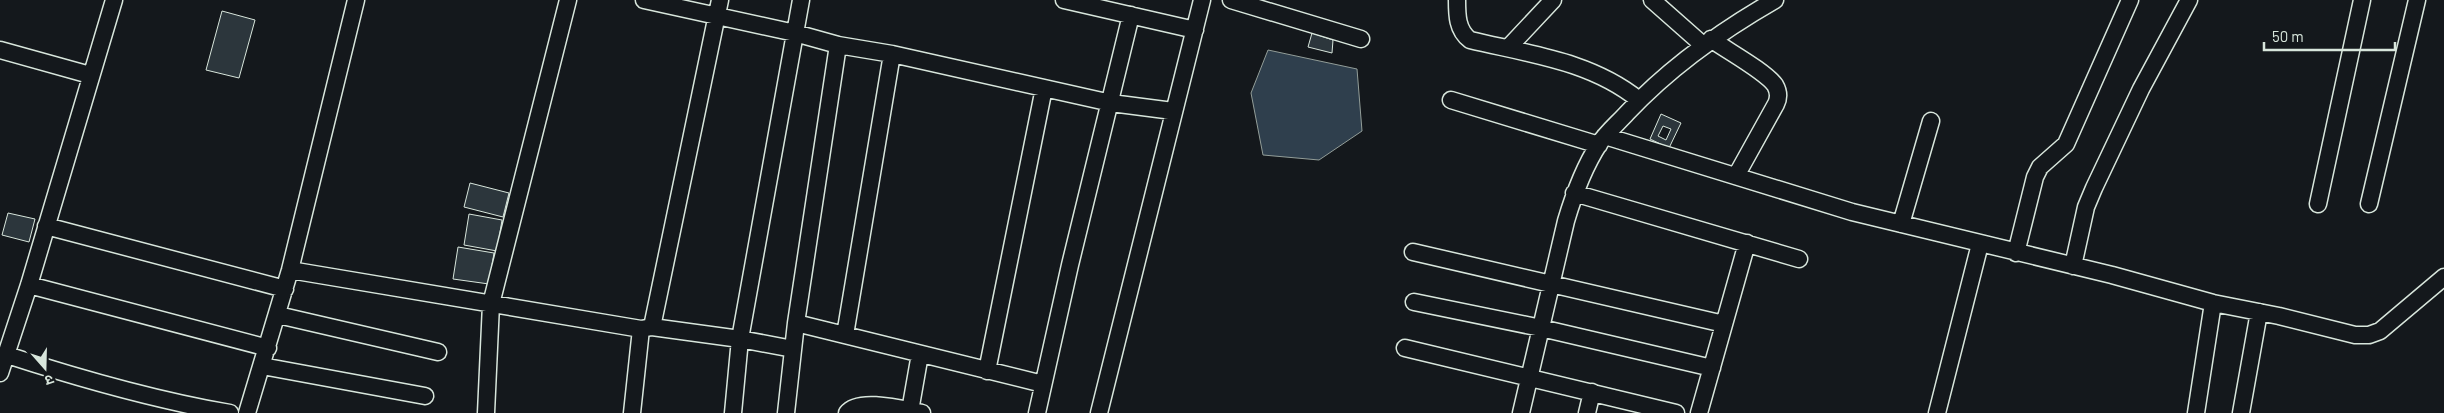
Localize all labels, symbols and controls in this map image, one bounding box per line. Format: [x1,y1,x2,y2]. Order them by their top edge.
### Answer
scale bar [2264,20,2395,52]
text: 50 m [2272,27,2304,45]
north arrow [20,343,70,393]
text: उ [42,371,56,390]

